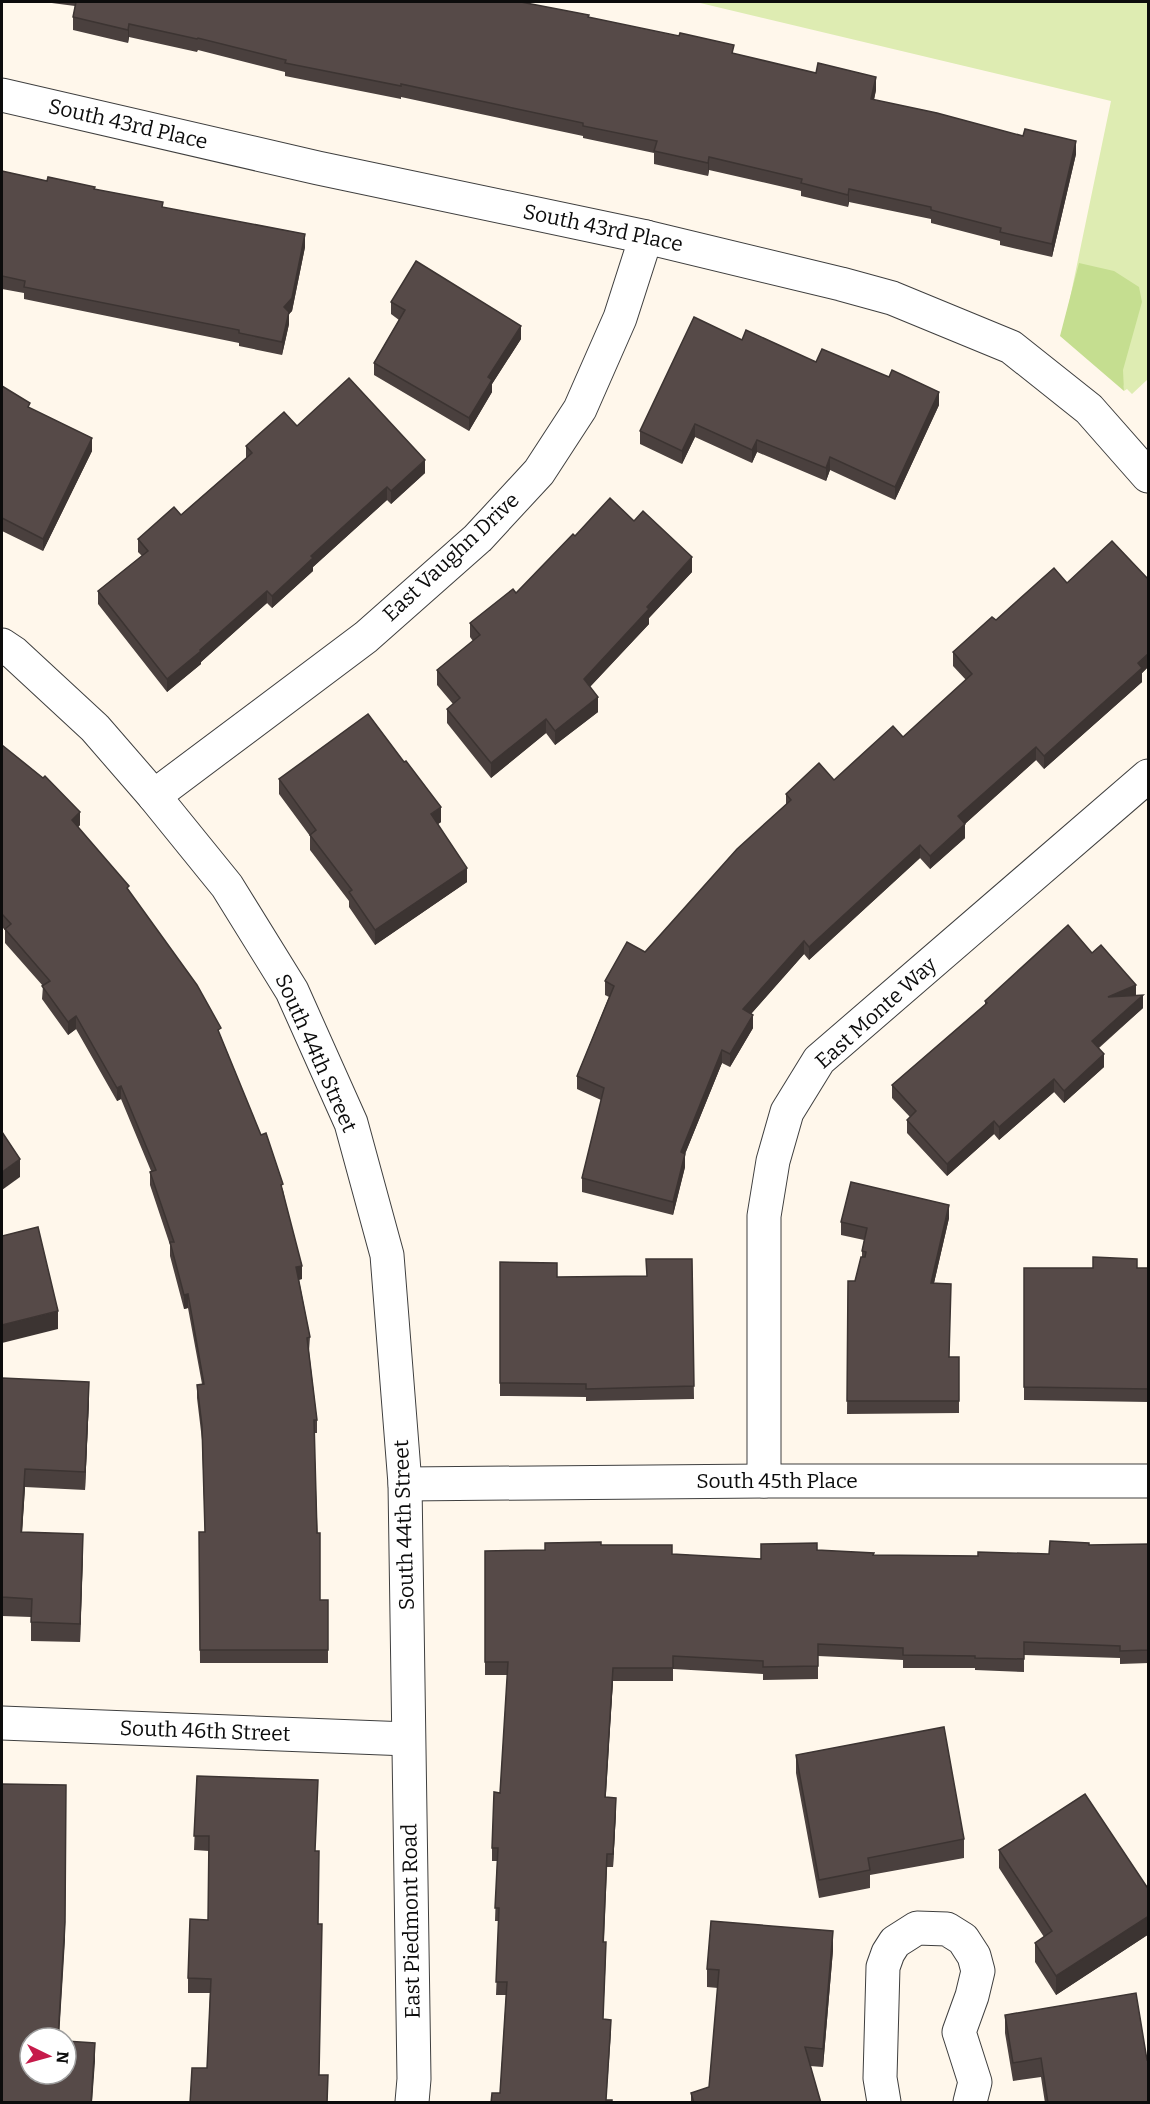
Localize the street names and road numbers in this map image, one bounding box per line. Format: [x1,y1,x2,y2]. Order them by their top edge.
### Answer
street label: South 43rd Place [46,93,210,155]
street label: South 43rd Place [521,198,685,258]
street label: East Vaughn Drive [377,487,525,627]
street label: East Monte Way [810,951,943,1074]
street label: South 44th Street [269,970,363,1137]
street label: South 44th Street [388,1439,420,1611]
street label: South 45th Place [696,1468,858,1494]
street label: South 46th Street [119,1715,291,1747]
street label: East Piedmont Road [396,1823,426,2019]

